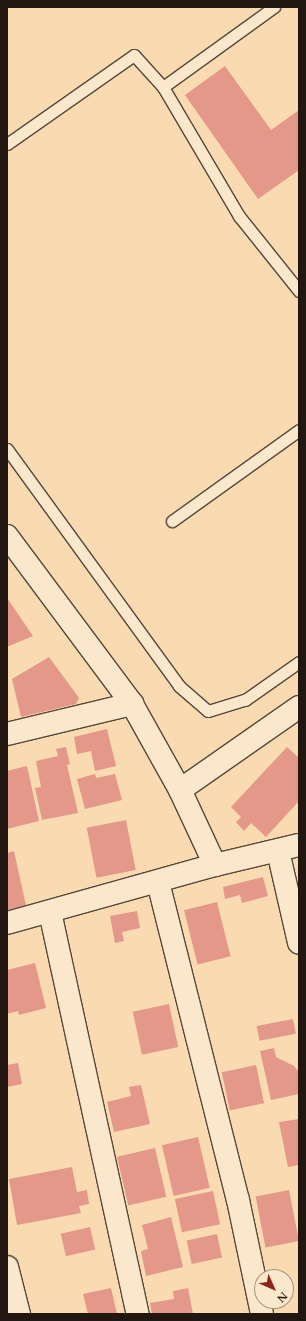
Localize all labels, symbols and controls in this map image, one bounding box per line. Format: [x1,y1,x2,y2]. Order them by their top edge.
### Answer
north arrow [254,1269,294,1309]
text: N [273,1288,291,1306]

